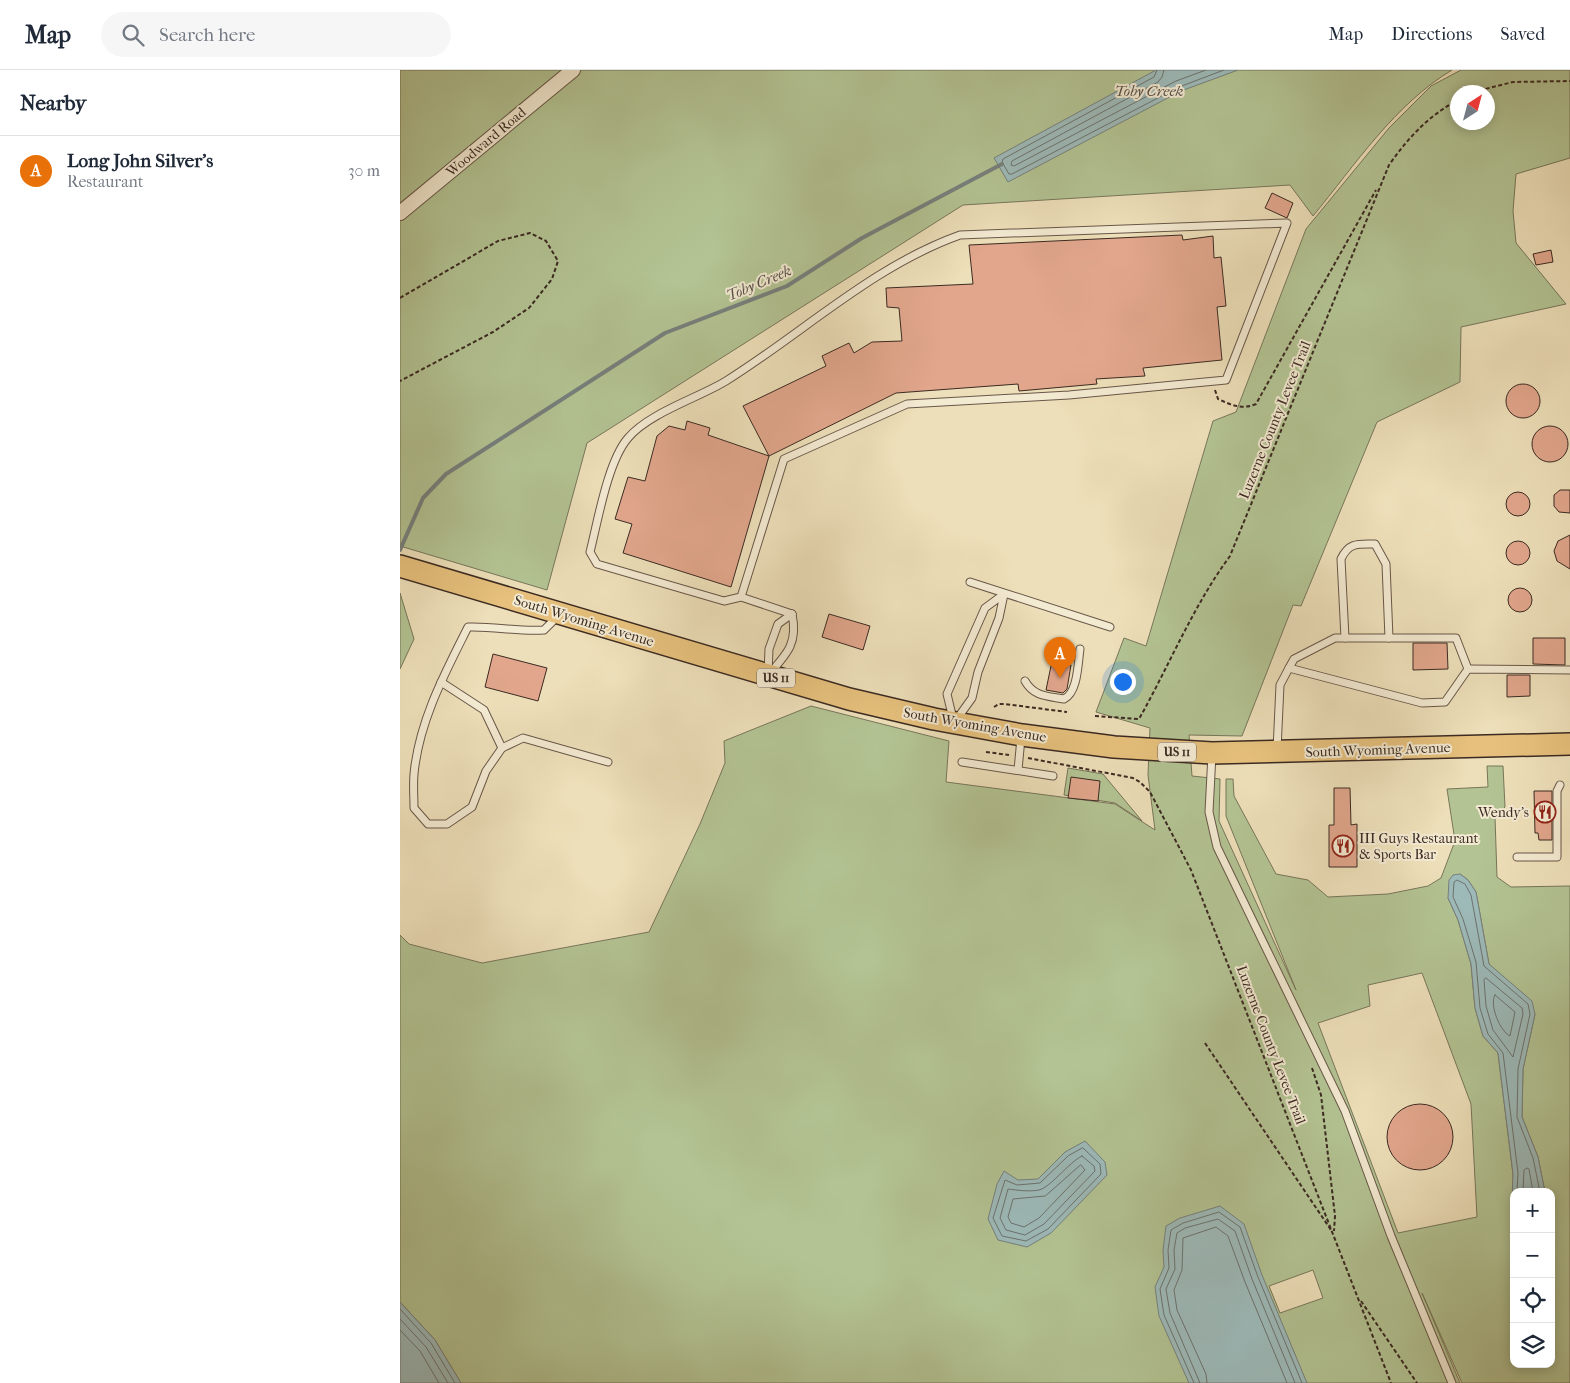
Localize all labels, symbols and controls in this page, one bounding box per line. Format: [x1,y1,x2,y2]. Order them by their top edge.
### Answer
search box [101,12,451,57]
text: Map [25,21,71,49]
icon: search [119,21,147,49]
text: Search here [159,24,255,46]
text: Map [1329,24,1363,45]
text: Directions [1391,24,1472,45]
text: Saved [1500,24,1545,45]
water label: Toby Creek [1115,82,1183,100]
north arrow [1450,85,1495,130]
text: Nearby [20,91,86,115]
street label: Woodward Road [442,103,530,181]
text: Long John Silver's [67,150,213,172]
text: A [31,161,41,180]
text: 30 m [348,161,380,180]
text: Restaurant [67,172,143,191]
water label: Toby Creek [724,261,794,305]
street label: Luzerne County Levee Trail [1235,338,1315,502]
street label: South Wyoming Avenue [512,592,656,650]
pin: A [1044,637,1076,678]
road number: US 11 [757,668,795,688]
your location [1110,669,1136,695]
street label: South Wyoming Avenue [902,704,1048,746]
street label: South Wyoming Avenue [1305,739,1451,761]
road number: US 11 [1158,742,1196,762]
restaurant icon: Wendy's [1533,800,1557,824]
place label: Wendy's [1477,804,1529,821]
place label: III Guys Restaurant & Sports Bar [1359,830,1478,863]
restaurant icon: III Guys Restaurant & Sports Bar [1331,834,1355,858]
street label: Luzerne County Levee Trail [1233,963,1309,1127]
map controls [1510,1188,1555,1368]
button: + [1510,1188,1555,1233]
button: − [1510,1233,1555,1278]
button: locate [1510,1278,1555,1323]
button: layers [1510,1323,1555,1368]

